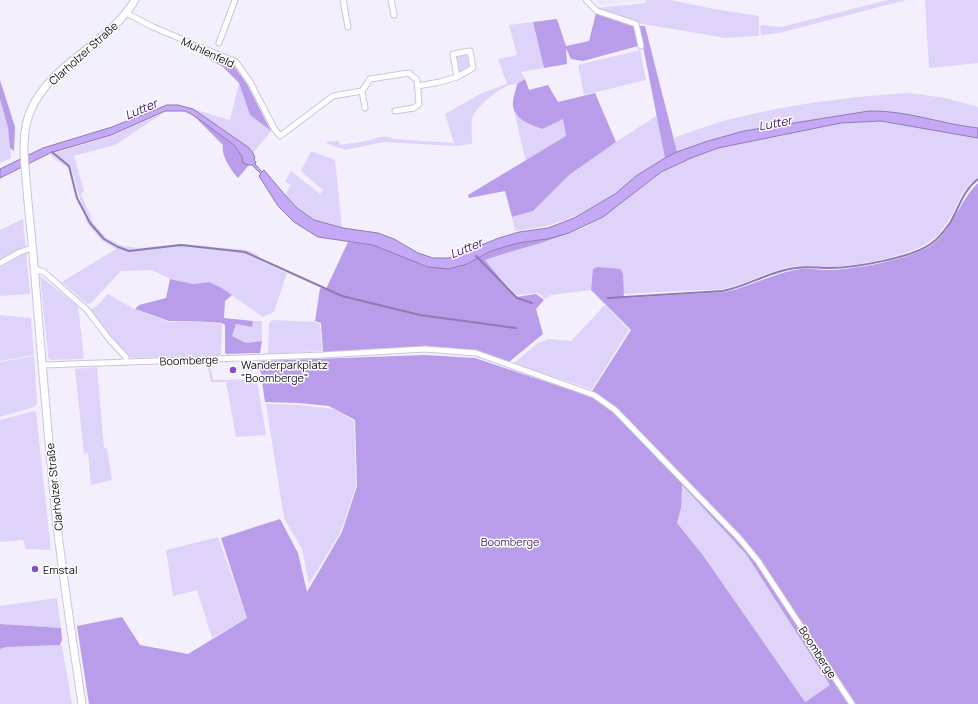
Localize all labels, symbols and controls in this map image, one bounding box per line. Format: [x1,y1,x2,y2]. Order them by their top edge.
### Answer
street label: Clarholzer Straße [45,18,121,88]
street label: Mühlenfeld [179,33,237,71]
water label: Lutter [122,94,161,123]
water label: Lutter [757,111,795,135]
water label: Lutter [447,233,486,262]
street label: Boomberge [159,351,219,369]
place label: Wanderparkplatz "Boomberge" [241,357,328,385]
marker: Wanderparkplatz "Boomberge" [228,365,238,375]
street label: Clarholzer Straße [42,442,66,532]
park label: Boomberge [481,534,540,549]
place label: Emstal [43,562,77,577]
marker: Emstal [30,564,40,574]
street label: Boomberge [796,623,841,681]

